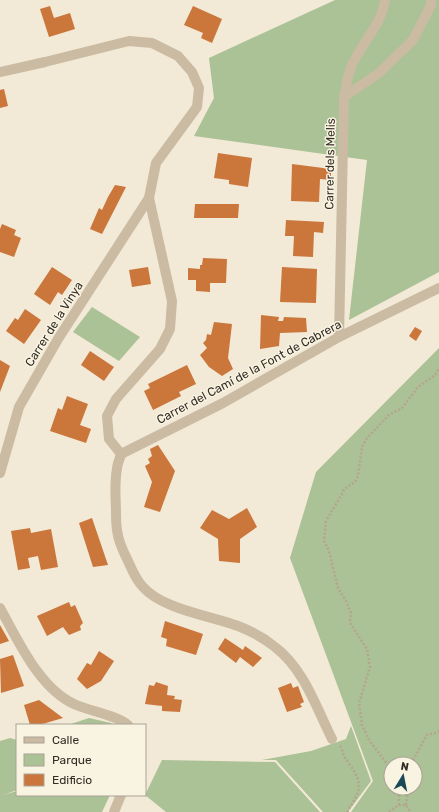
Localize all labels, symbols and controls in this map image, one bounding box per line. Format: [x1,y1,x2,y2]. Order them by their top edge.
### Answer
street label: Carrer dels Melis [322,118,338,210]
street label: Carrer de la Vinya [22,279,86,369]
street label: Carrer del Camí de la Font de Cabrera [154,317,344,427]
legend [16,724,146,796]
text: Calle [52,733,79,747]
text: Parque [52,753,92,767]
north arrow [383,756,423,796]
text: N [400,760,410,774]
text: Edificio [52,773,92,787]

